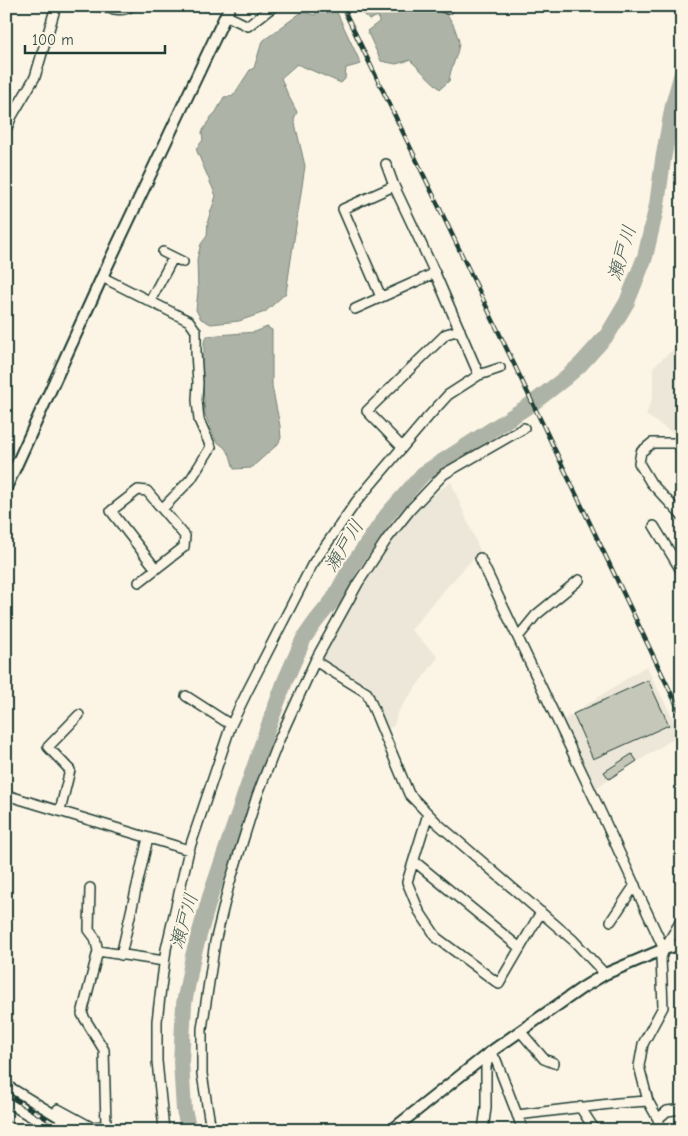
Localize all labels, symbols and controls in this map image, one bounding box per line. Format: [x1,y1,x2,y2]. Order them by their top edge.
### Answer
scale bar [25,22,165,54]
text: 100 m [32,31,74,49]
water label: 瀬戸川 [603,223,641,283]
water label: 瀬戸川 [320,516,368,576]
water label: 瀬戸川 [165,891,203,951]

